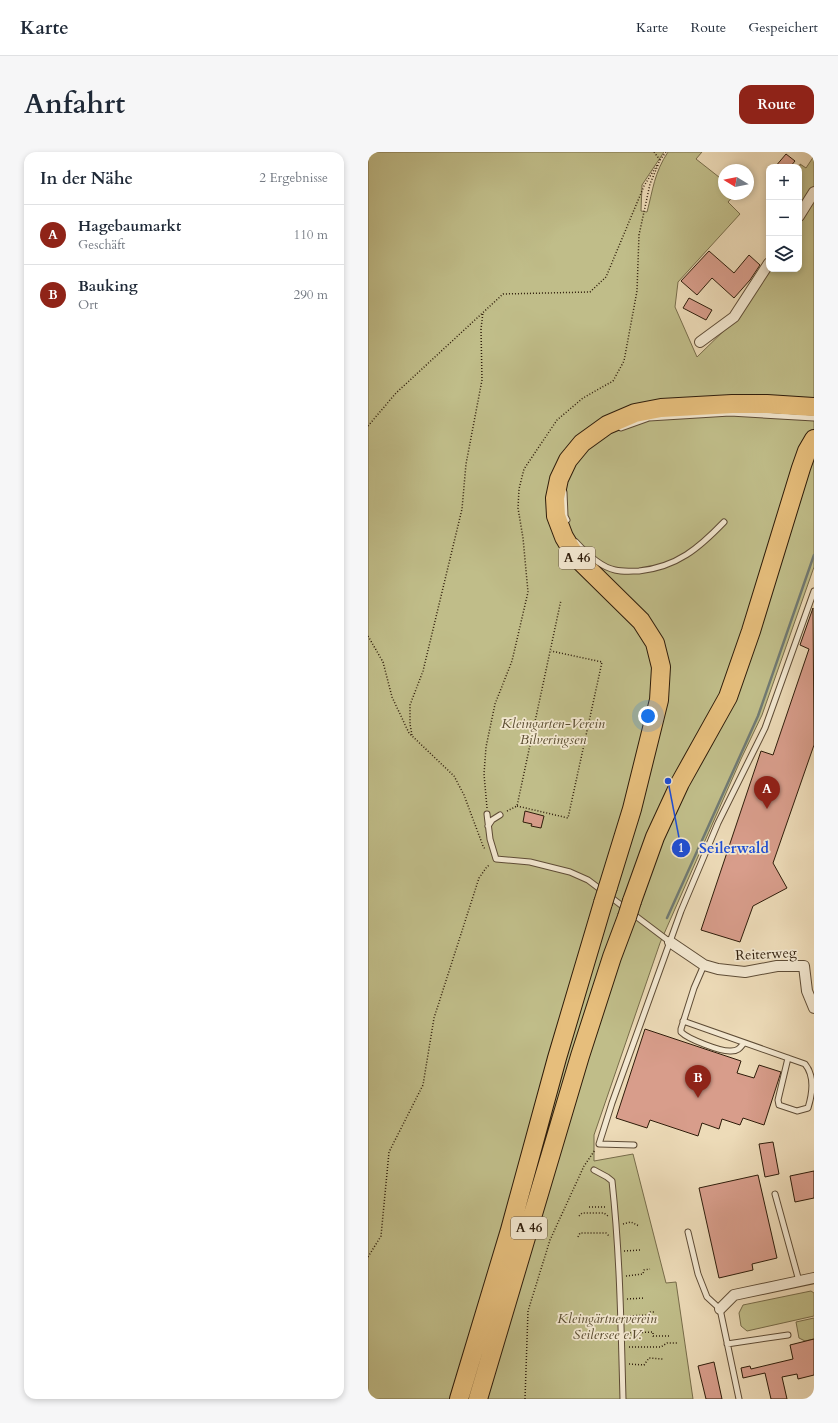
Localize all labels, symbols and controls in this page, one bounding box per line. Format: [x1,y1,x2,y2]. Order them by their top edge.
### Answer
text: Karte [20,15,69,41]
text: Karte [636,18,668,37]
text: Route [690,18,726,37]
text: Gespeichert [748,18,818,37]
text: Anfahrt [24,85,125,123]
button: Route [739,85,814,124]
north arrow [718,164,754,200]
map controls [766,164,802,272]
button: + [766,164,802,200]
text: In der Nähe [40,167,133,190]
text: 2 Ergebnisse [259,169,328,187]
button: − [766,200,802,236]
text: Hagebaumarkt [78,216,181,236]
text: A [48,226,58,244]
text: 110 m [294,226,328,244]
text: Geschäft [78,236,125,254]
button: layers [766,236,802,272]
text: Bauking [78,276,138,296]
text: B [48,286,58,304]
text: 290 m [294,286,328,304]
text: Ort [78,296,98,314]
road number: A 46 [559,547,595,569]
your location [638,706,658,726]
park label: Kleingarten-Verein Bilveringsen [501,714,605,749]
pin: A [754,776,780,809]
callout: Seilerwald [671,835,777,862]
text: Seilerwald [699,838,769,858]
text: 1 [678,840,684,856]
street label: Reiterweg [735,943,797,965]
pin: B [685,1065,711,1098]
road number: A 46 [511,1217,547,1239]
park label: Kleingärtnerverein Seilersee e.V. [557,1309,657,1344]

